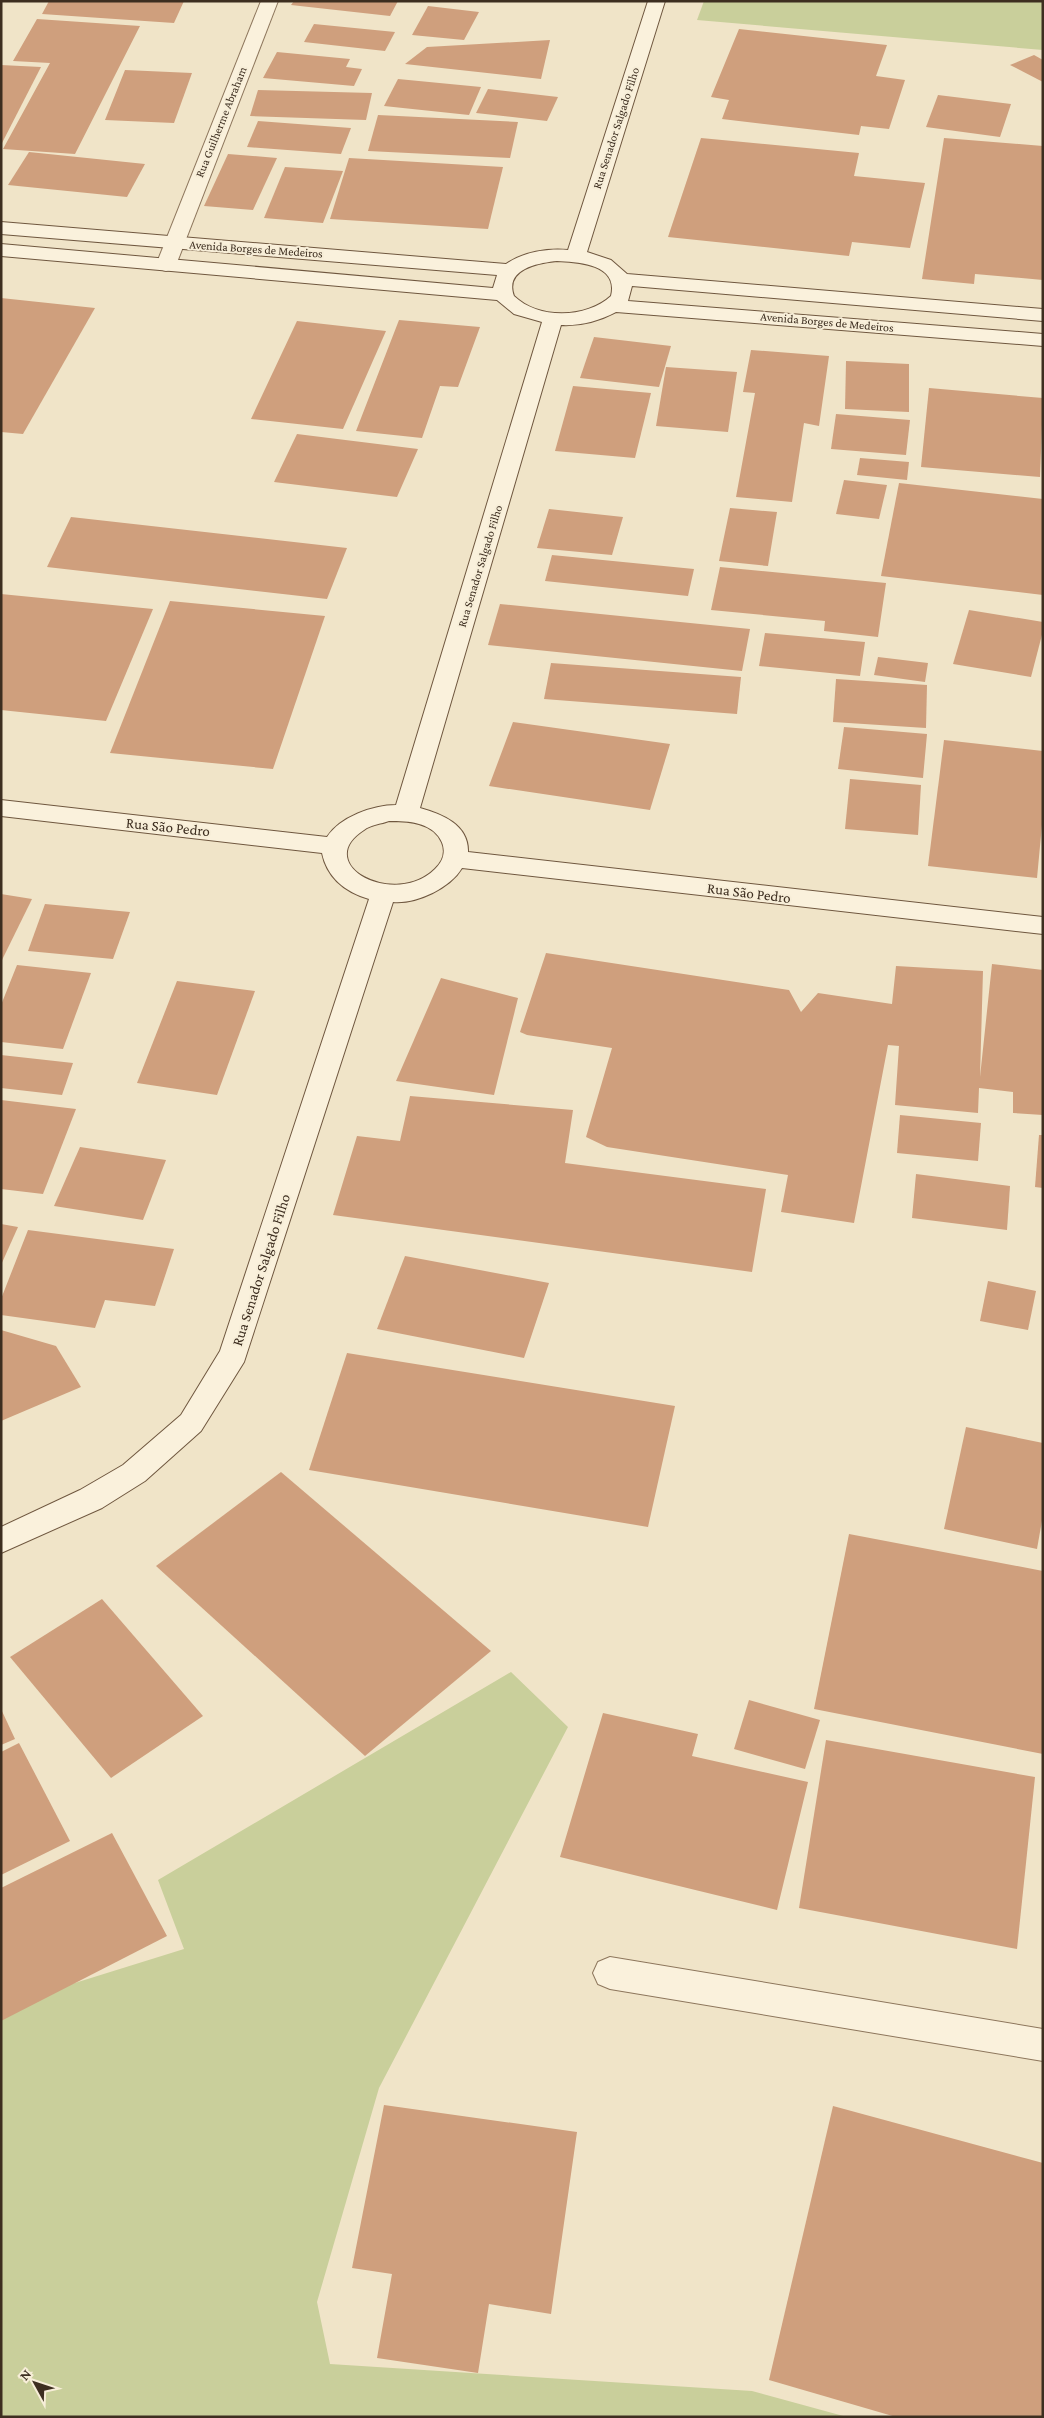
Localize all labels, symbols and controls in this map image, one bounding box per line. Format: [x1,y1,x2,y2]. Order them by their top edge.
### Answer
street label: Rua Guilherme Abraham [192,64,250,179]
street label: Rua Senador Salgado Filho [590,65,642,191]
street label: Avenida Borges de Medeiros [189,237,324,261]
street label: Avenida Borges de Medeiros [760,309,895,335]
street label: Rua Senador Salgado Filho [455,503,505,629]
street label: Rua São Pedro [125,815,211,839]
street label: Rua São Pedro [706,880,792,906]
street label: Rua Senador Salgado Filho [229,1192,294,1348]
north arrow [10,2358,60,2408]
text: N [16,2365,35,2383]

